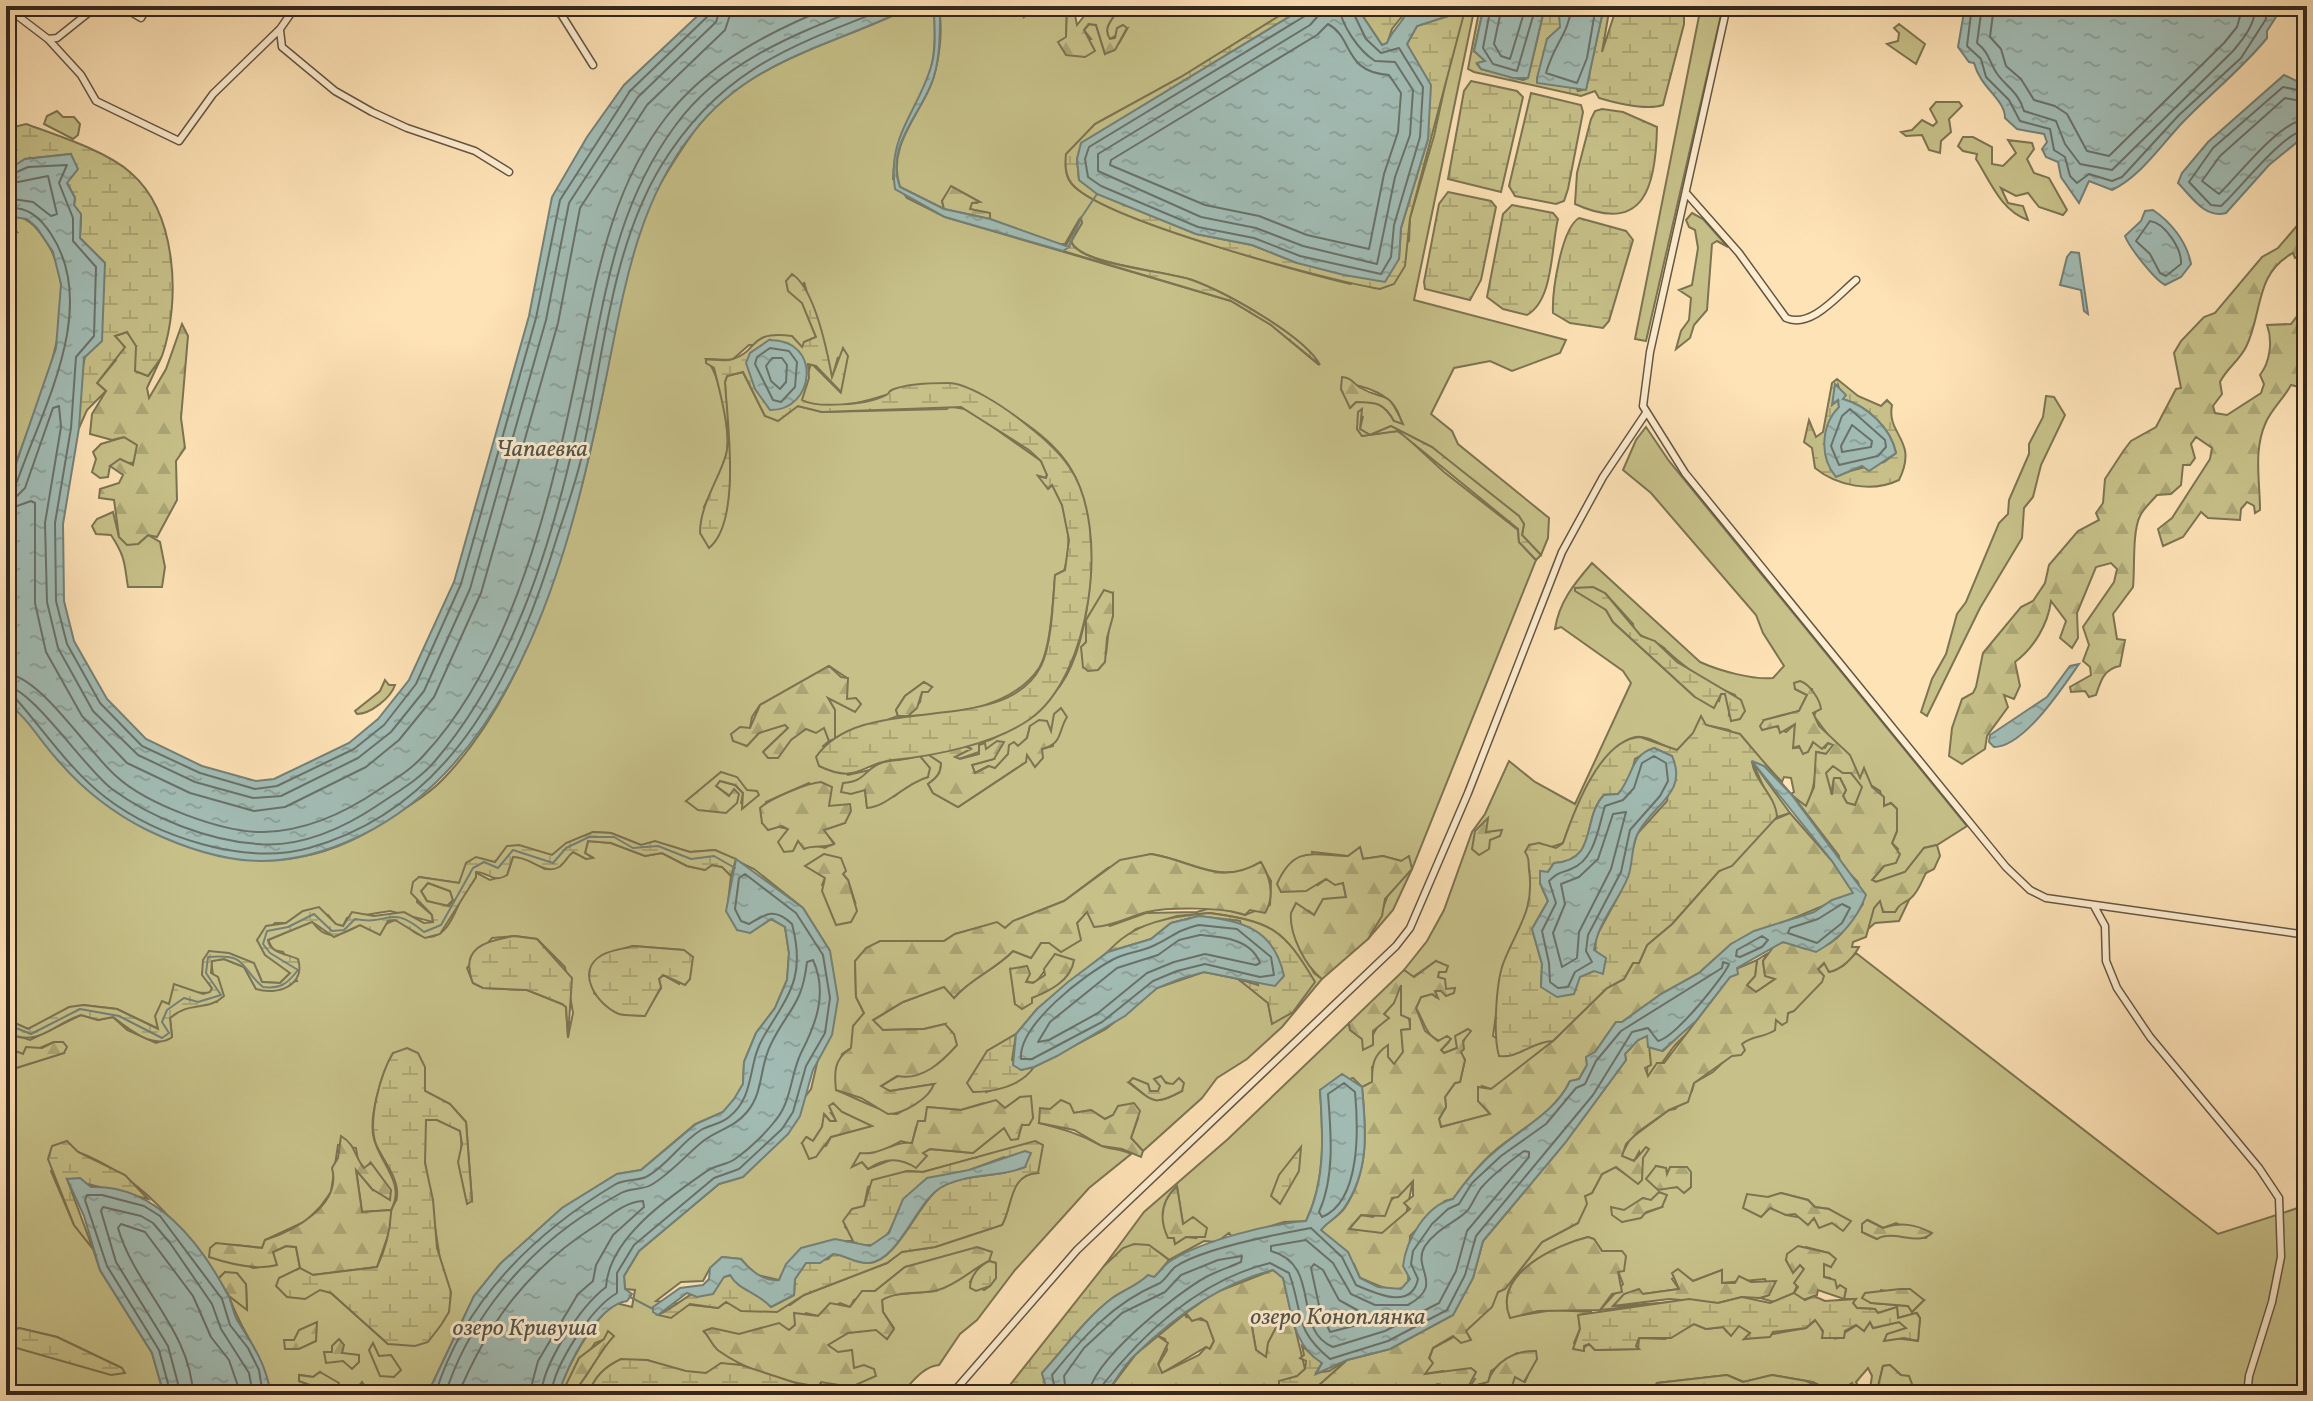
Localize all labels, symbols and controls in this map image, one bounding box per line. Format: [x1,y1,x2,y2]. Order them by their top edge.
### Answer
water label: Чапаевка [496,433,588,467]
water label: озеро Коноплянка [1250,1301,1426,1335]
water label: озеро Кривуша [452,1312,598,1346]

